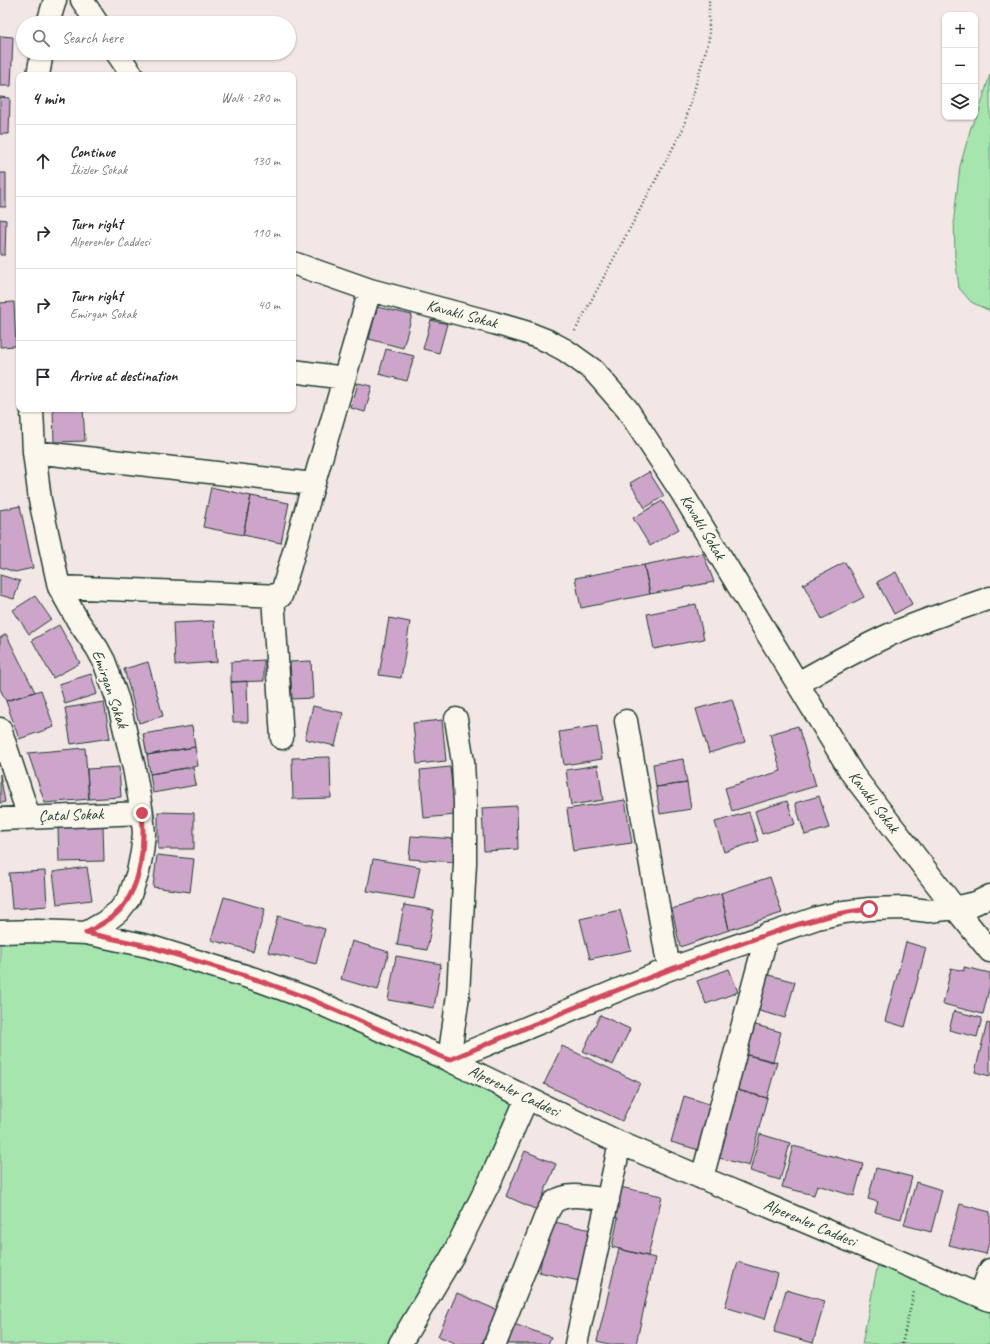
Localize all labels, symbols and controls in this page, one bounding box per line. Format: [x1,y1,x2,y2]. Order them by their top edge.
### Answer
map controls [942,12,978,120]
button: + [942,12,978,48]
search box [16,16,296,60]
icon: search [30,27,52,49]
text: Search here [62,29,123,48]
button: − [942,48,978,84]
button: layers [942,84,978,120]
text: 4 min [32,88,65,109]
text: Walk · 280 m [221,90,280,106]
text: Continue [70,143,115,162]
icon: ahead [32,150,54,172]
text: 130 m [252,153,280,169]
text: İkizler Sokak [70,162,127,178]
text: Turn right [70,215,123,234]
icon: right [32,222,54,244]
text: 110 m [252,225,280,241]
text: Alperenler Caddesi [70,234,150,250]
text: Turn right [70,287,123,306]
icon: right [32,294,54,316]
street label: Kavaklı Sokak [424,295,501,333]
text: 40 m [258,297,280,313]
text: Emirgan Sokak [70,306,136,322]
icon: arrive [32,366,54,388]
text: Arrive at destination [70,367,177,386]
street label: Kavaklı Sokak [676,491,731,564]
street label: Emirgan Sokak [87,647,133,732]
street label: Kavaklı Sokak [844,767,904,838]
street label: Çatal Sokak [38,804,105,826]
route end [133,804,151,822]
route start [860,900,878,918]
street label: Alperenler Caddesi [465,1060,564,1122]
street label: Alperenler Caddesi [761,1195,861,1252]

